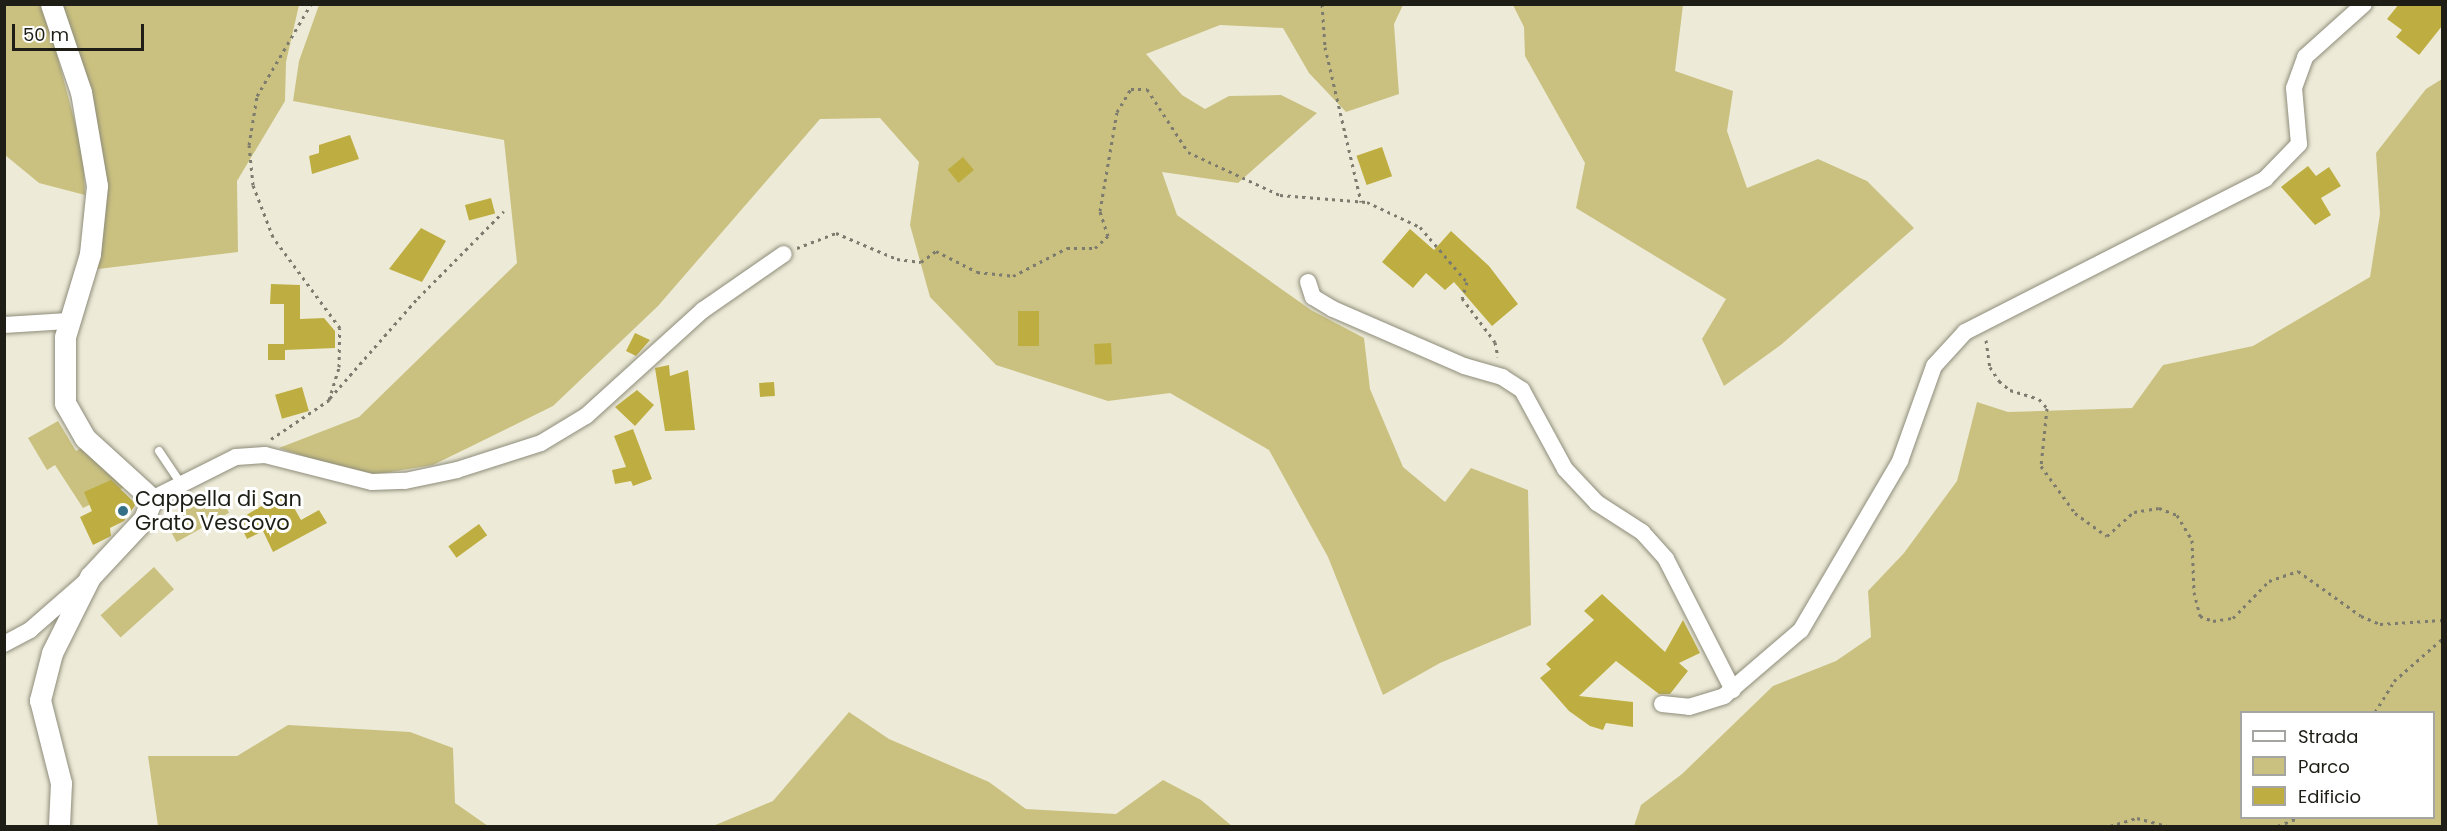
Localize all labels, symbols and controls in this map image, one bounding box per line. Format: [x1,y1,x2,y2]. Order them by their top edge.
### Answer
scale bar [15,12,147,50]
text: 50 m [23,22,69,47]
place label: Cappella di San Grato Vescovo [135,486,302,536]
marker: Cappella di San Grato Vescovo [116,504,130,518]
legend [2240,711,2435,819]
text: Strada [2298,724,2358,749]
text: Parco [2298,754,2350,779]
text: Edificio [2298,784,2361,809]

